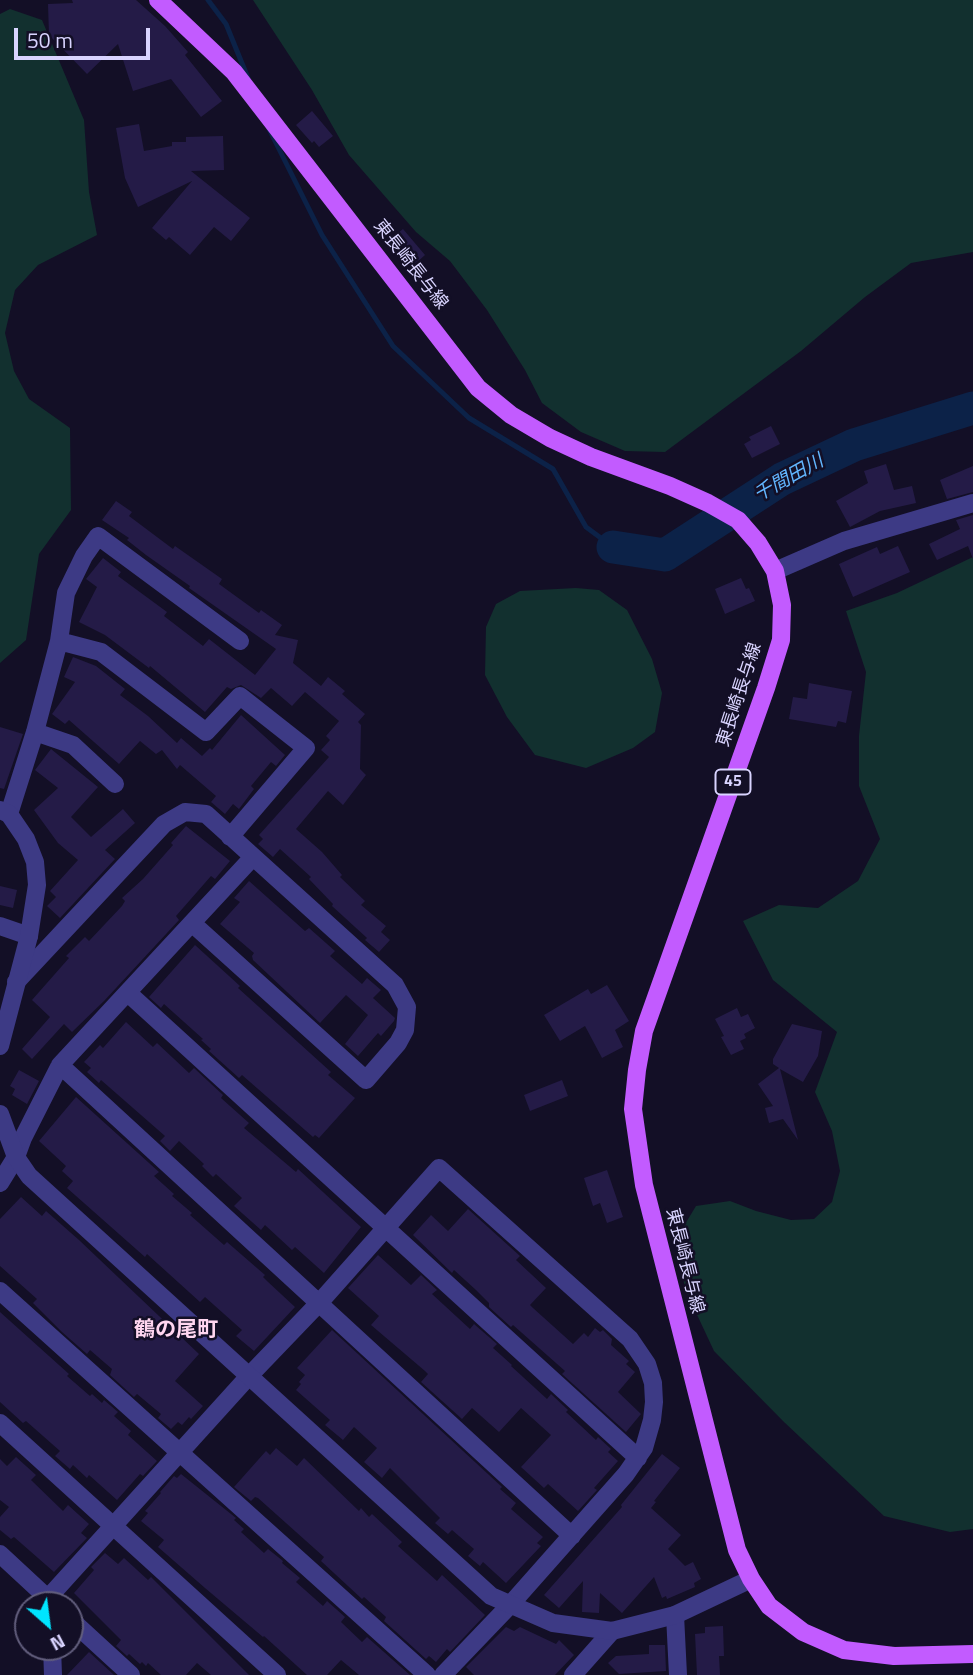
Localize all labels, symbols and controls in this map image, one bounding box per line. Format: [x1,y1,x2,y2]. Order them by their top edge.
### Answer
scale bar [18,14,154,58]
text: 50 m [27,24,73,56]
street label: 東長崎長与線 [368,216,452,314]
water label: 千間田川 [750,451,828,507]
street label: 東長崎長与線 [713,640,767,750]
road number: 45 [716,769,750,794]
street label: 東長崎長与線 [660,1206,708,1316]
district label: 鶴の尾町 [134,1318,218,1344]
north arrow [14,1591,84,1661]
text: N [46,1627,71,1659]

